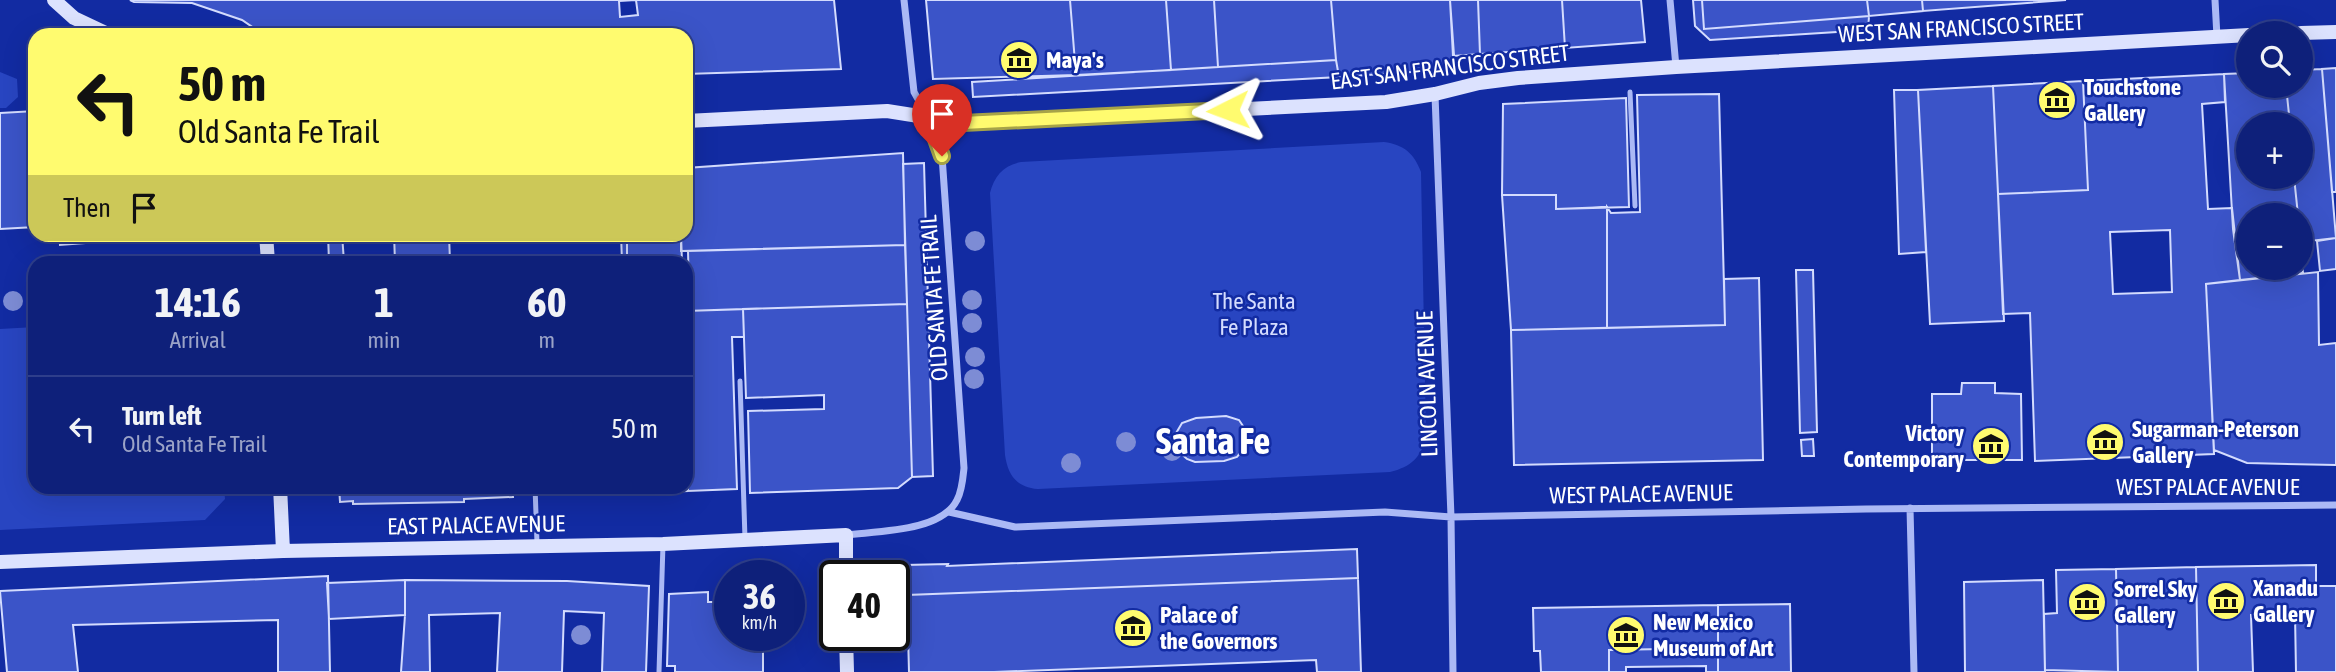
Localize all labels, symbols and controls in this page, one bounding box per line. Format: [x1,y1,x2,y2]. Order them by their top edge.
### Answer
street label: WEST SAN FRANCISCO STREET [1838,9,2084,47]
map controls [2236,21,2313,280]
button: search [2236,21,2313,98]
museum icon: Maya's [998,39,1040,81]
street label: EAST SAN FRANCISCO STREET [1329,39,1571,95]
place label: Maya's [1046,47,1104,73]
text: 50 m [178,55,266,111]
icon: left [63,56,154,147]
position arrow [1191,73,1265,147]
place label: Touchstone Gallery [2084,74,2181,126]
museum icon: Touchstone Gallery [2036,79,2078,121]
pin [912,84,972,156]
icon: arrive [923,95,961,133]
button: + [2236,112,2313,189]
text: Old Santa Fe Trail [178,113,380,150]
icon: arrive [125,189,163,227]
text: Then [63,193,111,223]
button: − [2236,203,2313,280]
street label: OLD SANTA FE TRAIL [915,214,953,382]
text: 14:16 [155,278,241,326]
text: 1 [374,278,394,326]
text: 60 [527,278,566,326]
park label: The Santa Fe Plaza [1212,288,1296,340]
street label: LINCOLN AVENUE [1411,310,1443,457]
text: Arrival [170,327,226,353]
text: min [367,327,400,353]
text: m [538,327,555,353]
text: Turn left [122,401,202,431]
icon: left [63,410,101,448]
text: 50 m [611,414,658,444]
place label: Sugarman-Peterson Gallery [2132,416,2299,468]
district label: Santa Fe [1156,419,1270,462]
place label: Victory Contemporary [1843,420,1965,472]
museum icon: Sugarman-Peterson Gallery [2084,421,2126,463]
museum icon: Victory Contemporary [1970,425,2012,467]
text: Old Santa Fe Trail [122,431,267,457]
street label: WEST PALACE AVENUE [2116,474,2300,500]
street label: WEST PALACE AVENUE [1549,479,1733,509]
street label: EAST PALACE AVENUE [387,510,565,540]
speed limit sign: 40 [819,560,910,651]
place label: Xanadu Gallery [2252,575,2318,627]
text: 36 [743,576,776,616]
place label: Sorrel Sky Gallery [2114,576,2198,628]
museum icon: Xanadu Gallery [2205,580,2247,622]
museum icon: Sorrel Sky Gallery [2066,581,2108,623]
place label: Palace of the Governors [1159,602,1277,654]
museum icon: Palace of the Governors [1112,607,1154,649]
place label: New Mexico Museum of Art [1653,609,1774,661]
text: km/h [742,612,777,633]
museum icon: New Mexico Museum of Art [1605,614,1647,656]

